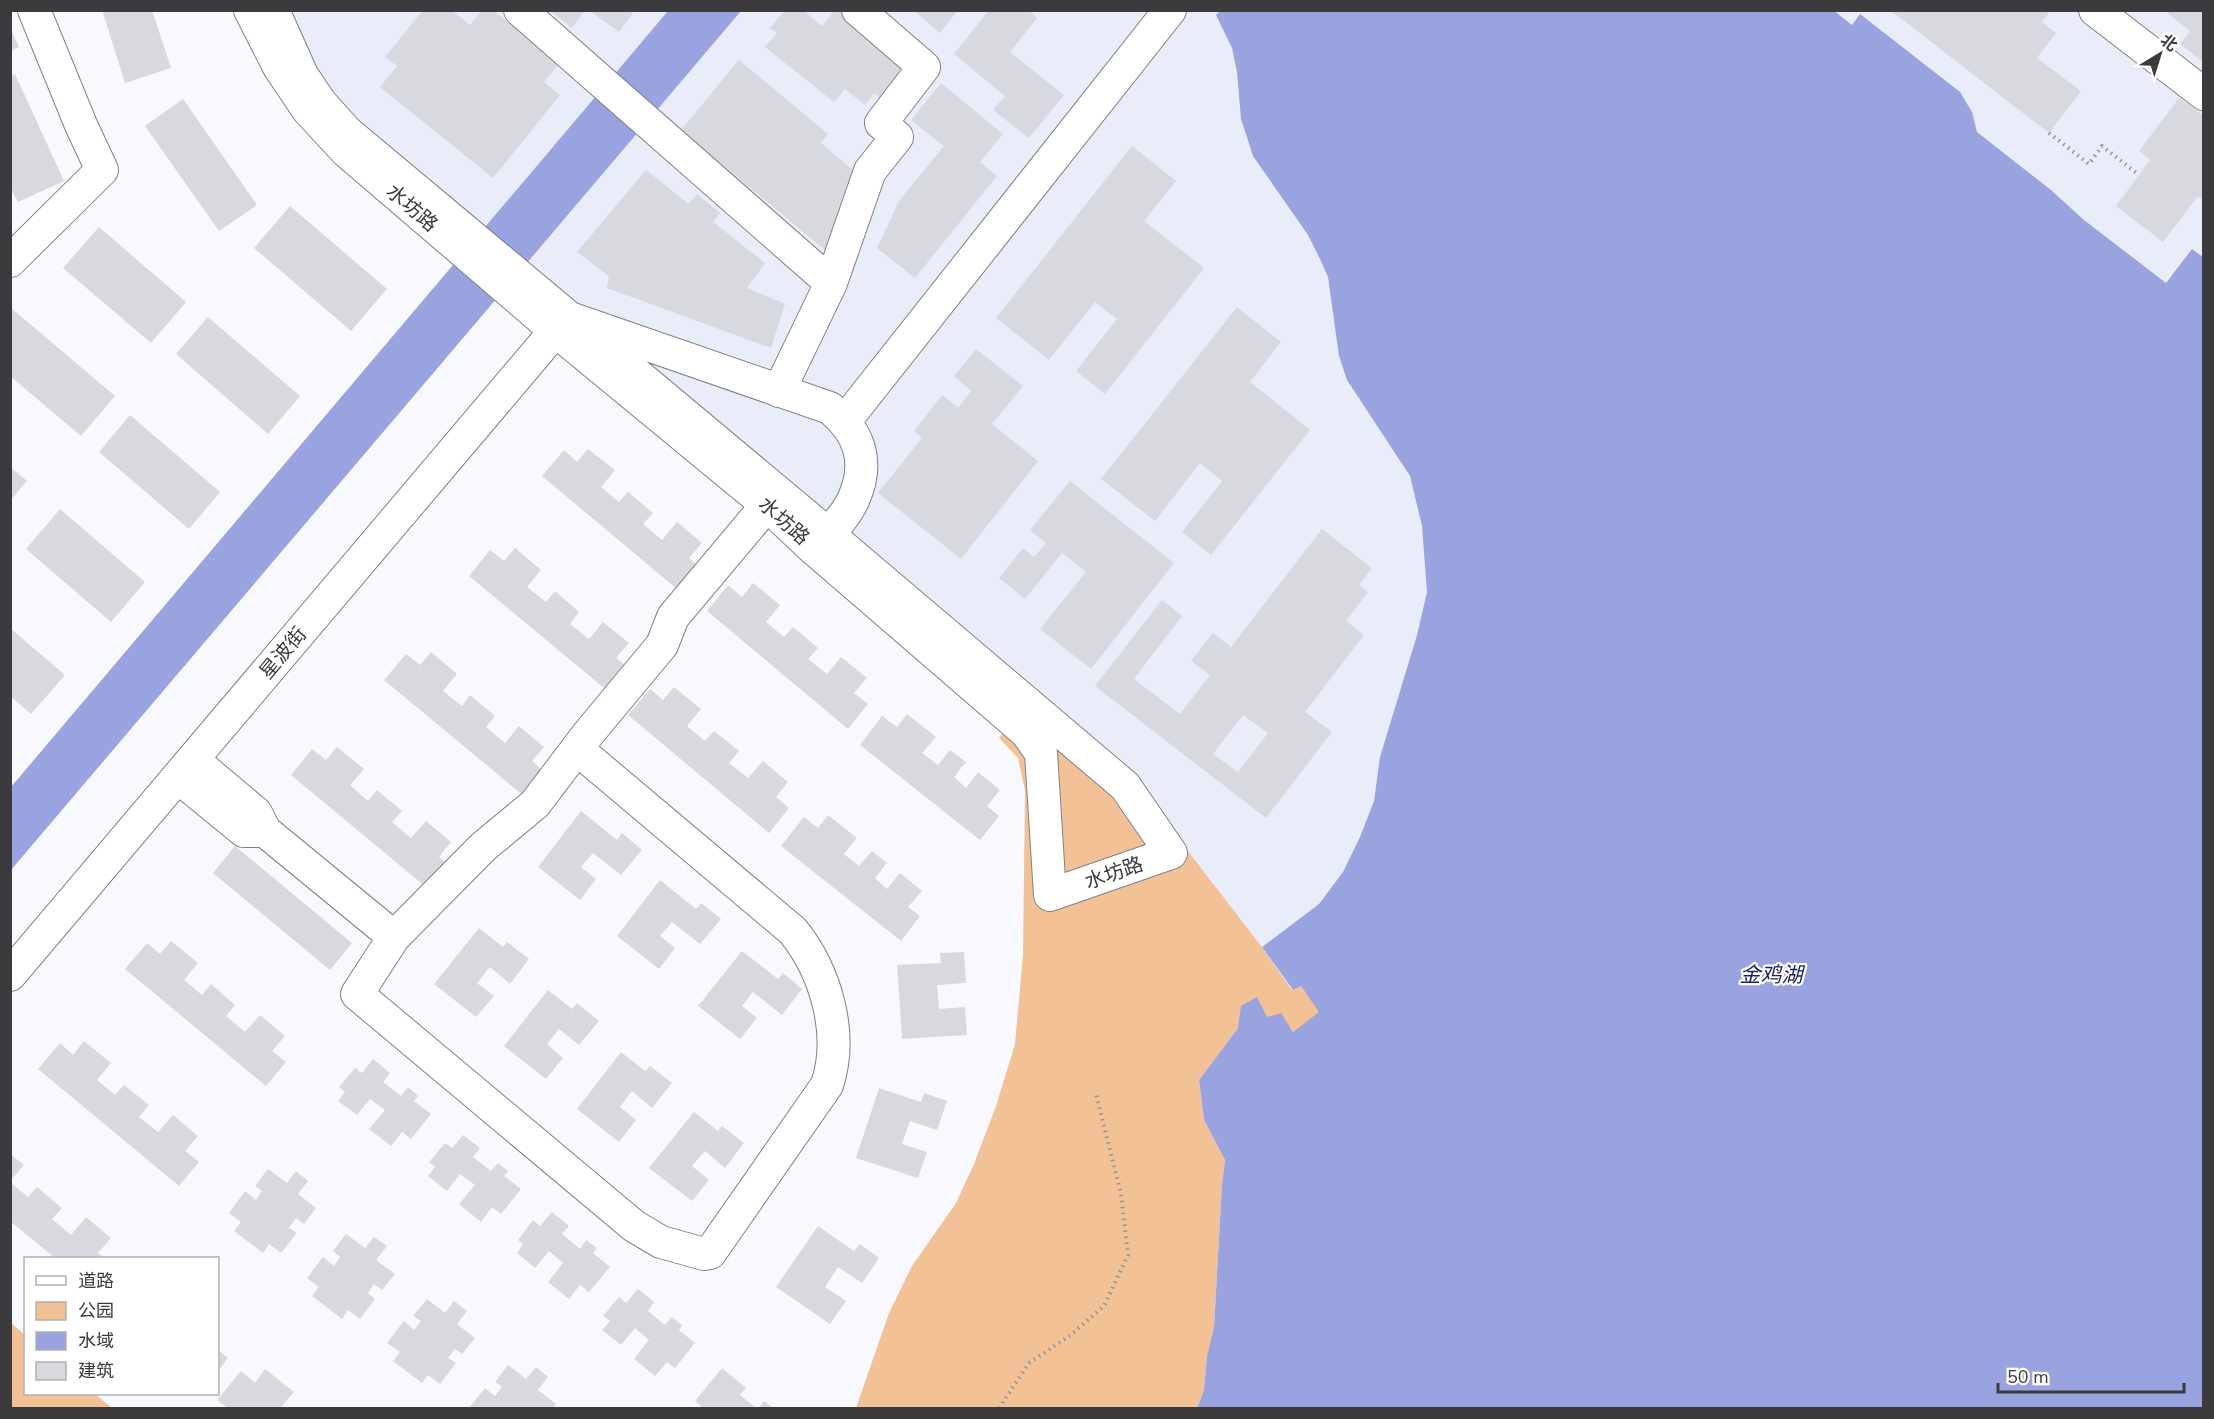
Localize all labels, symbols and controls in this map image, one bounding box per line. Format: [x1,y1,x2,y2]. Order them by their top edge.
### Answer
north arrow [2130,24,2190,84]
text: 北 [2156,29,2182,57]
street label: 水坊路 [381,178,443,238]
street label: 水坊路 [753,491,815,551]
street label: 星波街 [253,621,313,685]
street label: 水坊路 [1081,850,1147,896]
water label: 金鸡湖 [1740,961,1805,989]
legend [24,1257,219,1395]
text: 道路 [78,1269,114,1293]
text: 公园 [78,1299,114,1323]
text: 水域 [78,1329,114,1353]
scale bar [1998,1356,2184,1394]
text: 建筑 [78,1359,114,1383]
text: 50 m [2007,1365,2049,1389]

